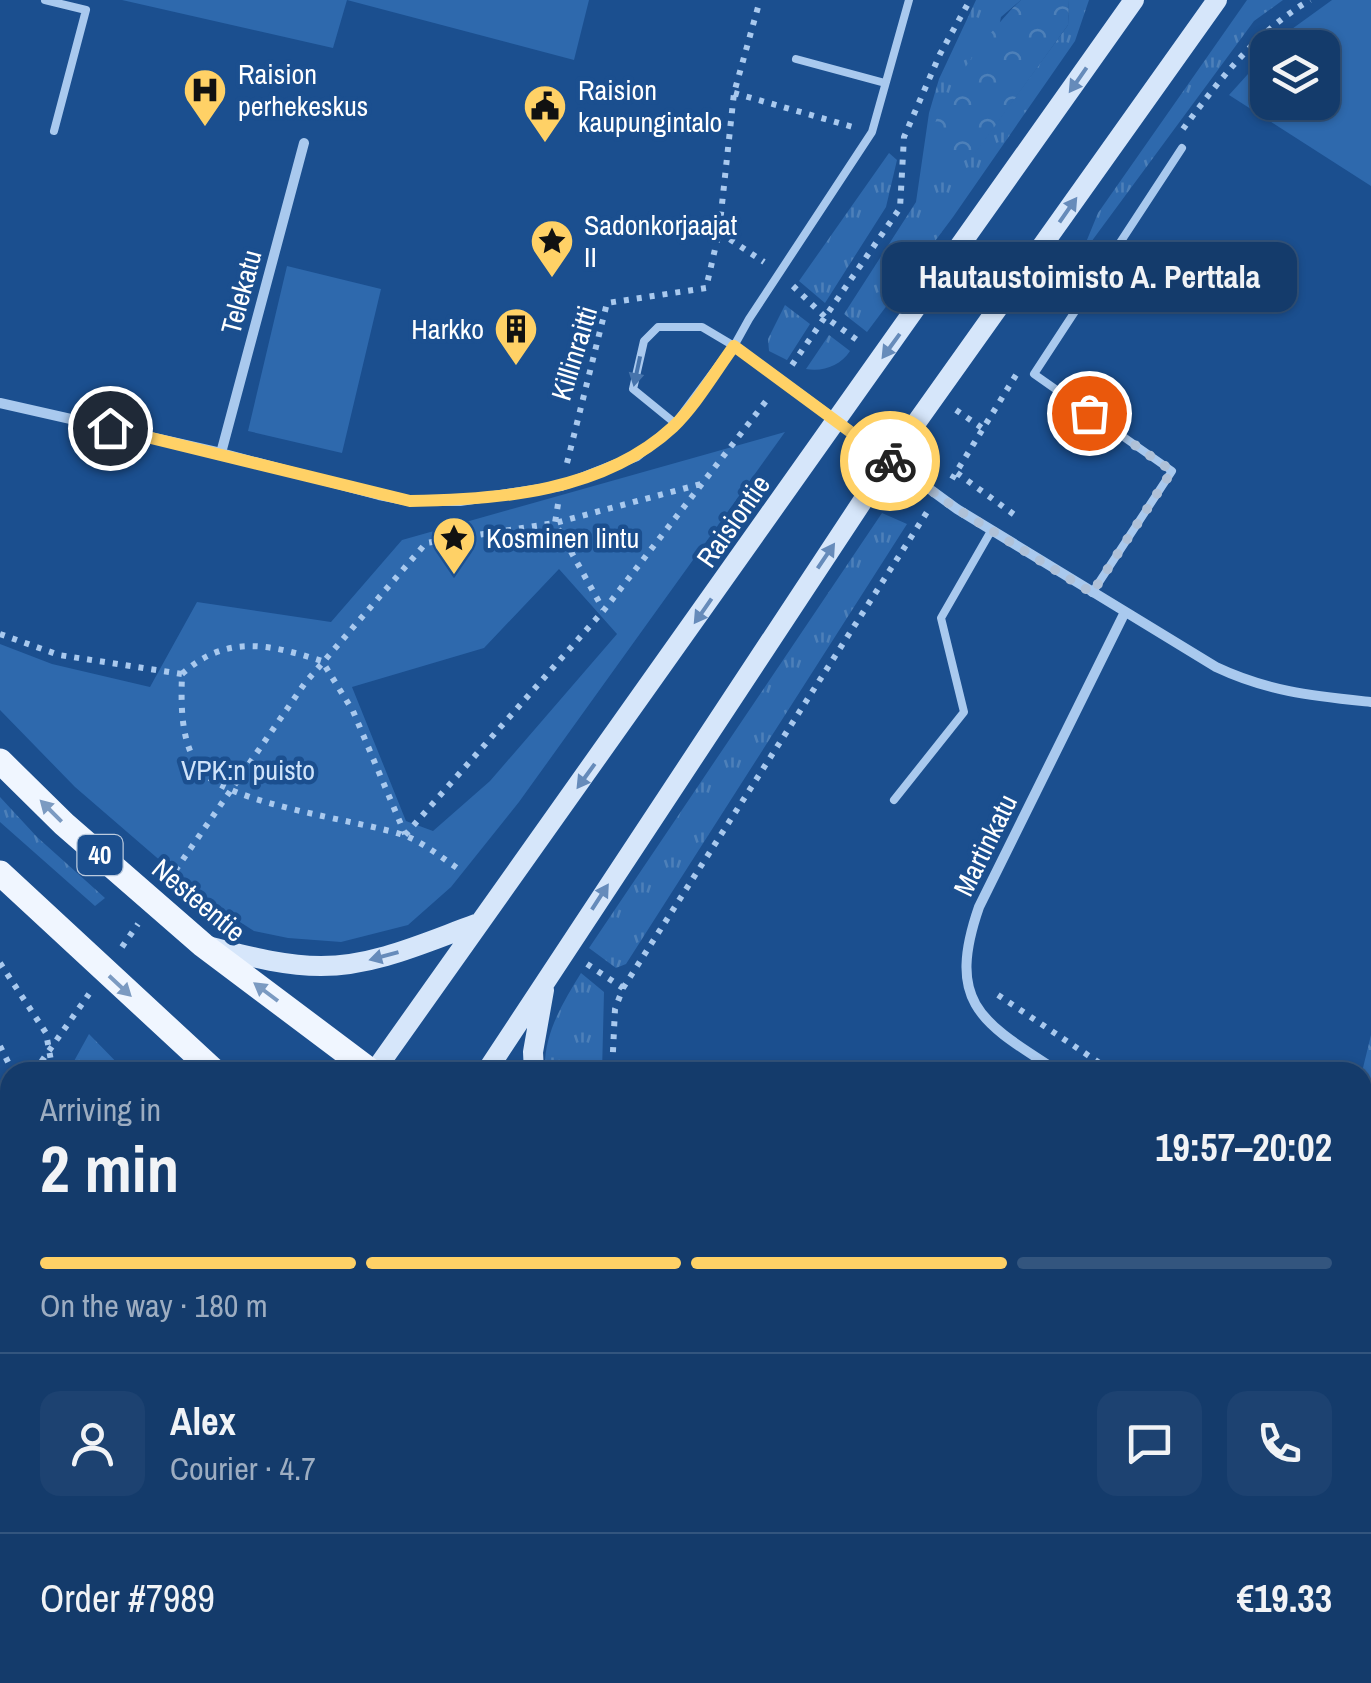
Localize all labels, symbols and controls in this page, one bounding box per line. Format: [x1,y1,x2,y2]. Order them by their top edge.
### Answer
map controls [1250,30,1340,120]
button: layers [1250,30,1340,120]
place label: Raision perhekeskus [238,55,368,125]
one-way arrow [1069,66,1088,93]
hospital icon: Raision perhekeskus [182,67,228,128]
place label: Raision kaupungintalo [578,71,722,141]
public building icon: Raision kaupungintalo [522,83,568,144]
one-way arrow [1058,197,1077,224]
place label: Sadonkorjaajat II [584,206,737,276]
place icon: Sadonkorjaajat II [529,218,575,279]
callout: Hautaustoimisto A. Perttala [882,243,1296,313]
street label: Telekatu [212,246,270,338]
text: Hautaustoimisto A. Perttala [919,255,1260,298]
street label: Killinraitti [542,301,606,405]
building icon: Harkko [493,306,539,367]
place label: Harkko [411,310,484,348]
one-way arrow [882,332,901,359]
one-way arrow [629,356,645,387]
pin [1047,371,1132,456]
pin [68,386,153,471]
icon: bag [1062,386,1117,441]
icon: home [83,401,138,456]
courier [840,411,940,511]
icon: bike [863,434,918,489]
street label: Raisiontie [687,467,779,575]
place icon: Kosminen lintu [431,515,477,576]
place label: Kosminen lintu [486,519,639,557]
one-way arrow [816,542,834,569]
one-way arrow [694,598,713,624]
park label: VPK:n puisto [181,751,315,789]
one-way arrow [577,763,596,789]
street label: Martinkatu [944,788,1026,902]
one-way arrow [39,800,63,824]
road number: 40 [78,835,122,875]
street label: Nesteentie [144,850,254,950]
one-way arrow [590,884,608,911]
one-way arrow [368,948,399,964]
one-way arrow [107,974,131,997]
one-way arrow [253,983,279,1003]
text: Arriving in [40,1088,161,1131]
text: 19:57–20:02 [1155,1122,1332,1173]
text: 2 min [40,1125,179,1212]
text: On the way · 180 m [40,1284,268,1327]
button: person [40,1391,145,1496]
button: chat [1097,1391,1202,1496]
button: phone [1227,1391,1332,1496]
text: Alex [170,1396,236,1447]
text: Courier · 4.7 [170,1447,316,1490]
text: Order #7989 [40,1573,215,1624]
text: €19.33 [1237,1573,1332,1624]

